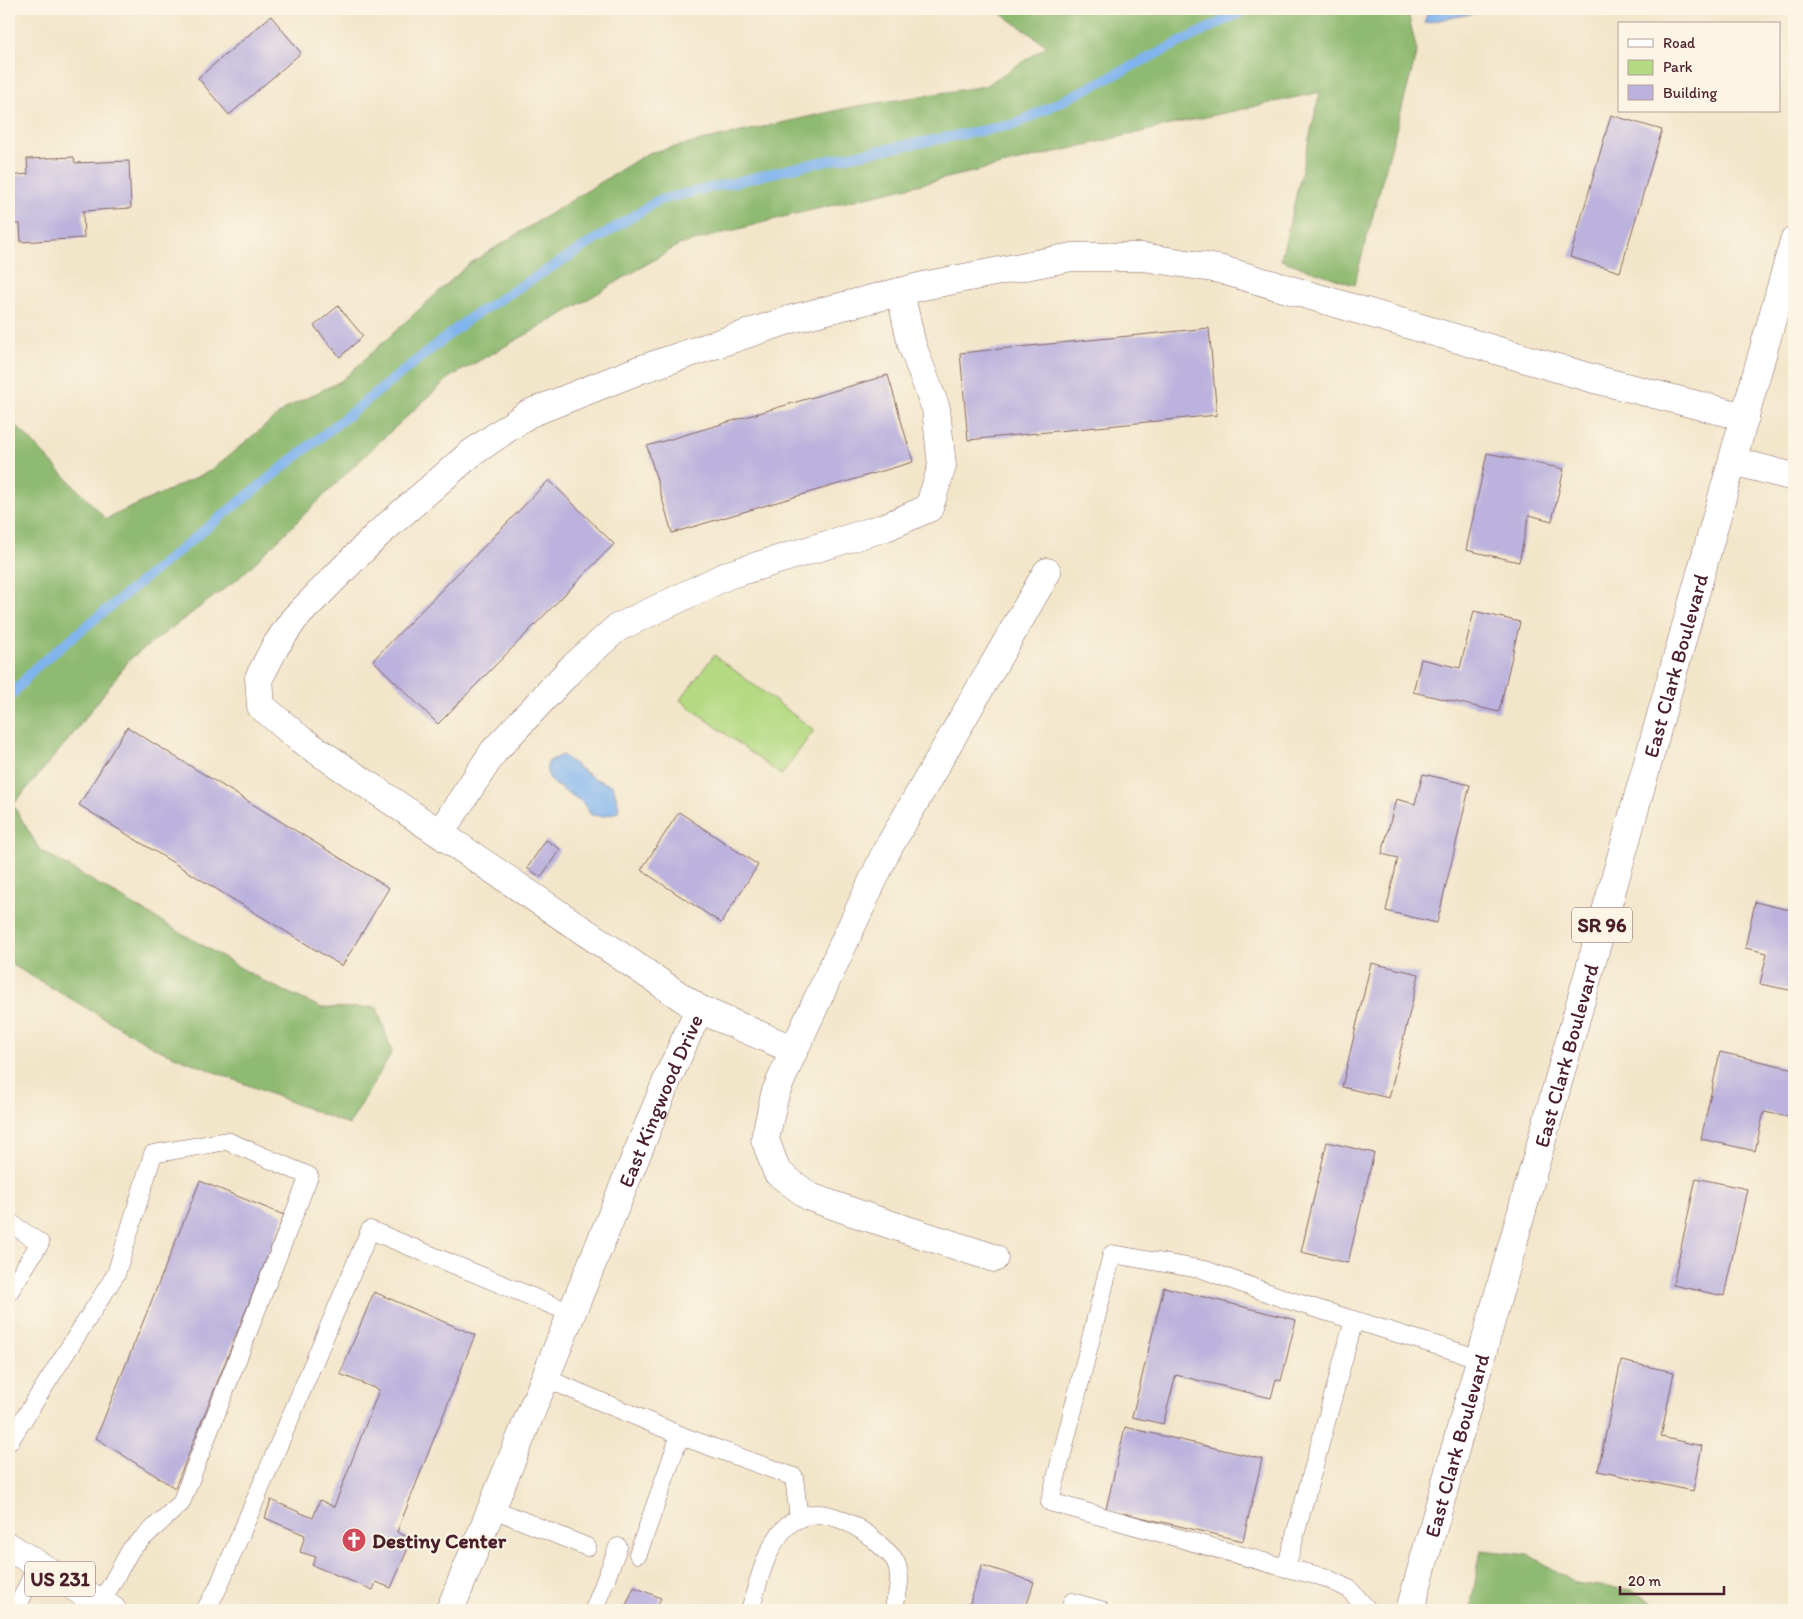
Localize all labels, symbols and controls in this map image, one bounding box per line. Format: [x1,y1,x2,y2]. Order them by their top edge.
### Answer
legend [1618,22,1780,112]
text: Road [1663,34,1696,52]
text: Park [1663,58,1693,76]
text: Building [1663,84,1717,102]
street label: East Clark Boulevard [1637,570,1713,760]
road number: SR 96 [1572,908,1632,942]
street label: East Clark Boulevard [1528,960,1603,1150]
street label: East Kingwood Drive [612,1010,708,1191]
street label: East Clark Boulevard [1419,1350,1494,1540]
church icon: Destiny Center [341,1527,367,1553]
place label: Destiny Center [372,1528,507,1554]
road number: US 231 [25,1562,95,1596]
scale bar [1620,1564,1724,1596]
text: 20 m [1628,1572,1662,1590]

